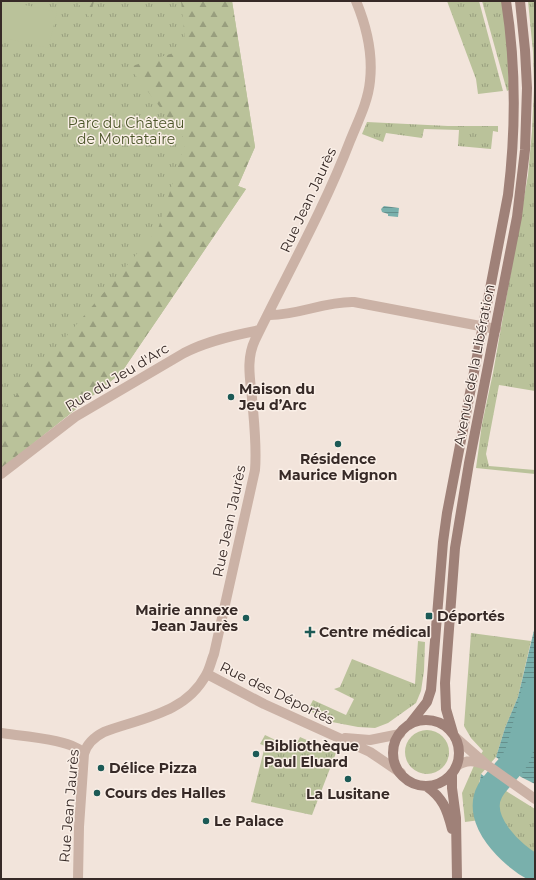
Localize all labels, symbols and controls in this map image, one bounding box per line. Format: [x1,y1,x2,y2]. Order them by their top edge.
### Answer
park label: Parc du Château de Montataire [68,114,184,148]
street label: Rue Jean Jaurès [276,145,340,255]
street label: Avenue de la Libération [449,282,499,448]
street label: Rue du Jeu d'Arc [62,339,172,415]
place label: Maison du Jeu d’Arc [238,380,315,414]
marker: Maison du Jeu d’Arc [226,392,236,402]
marker: Résidence Maurice Mignon [333,439,343,449]
place label: Résidence Maurice Mignon [279,450,397,484]
street label: Rue Jean Jaurès [208,463,250,578]
place label: Mairie annexe Jean Jaurès [135,601,239,635]
place label: Déportés [437,607,505,625]
marker: Déportés [424,611,434,621]
marker: Mairie annexe Jean Jaurès [241,613,251,623]
place label: Centre médical [319,623,431,641]
marker: Centre médical [304,626,316,638]
street label: Rue des Déportés [217,658,337,729]
place label: Bibliothèque Paul Eluard [264,737,359,771]
street label: Rue Jean Jaurès [55,748,83,863]
marker: Bibliothèque Paul Eluard [251,749,261,759]
place label: Délice Pizza [109,759,197,777]
marker: Délice Pizza [96,763,106,773]
marker: La Lusitane [343,774,353,784]
place label: Cours des Halles [105,784,226,802]
place label: La Lusitane [306,785,390,803]
marker: Cours des Halles [92,788,102,798]
place label: Le Palace [214,812,284,830]
marker: Le Palace [201,816,211,826]

